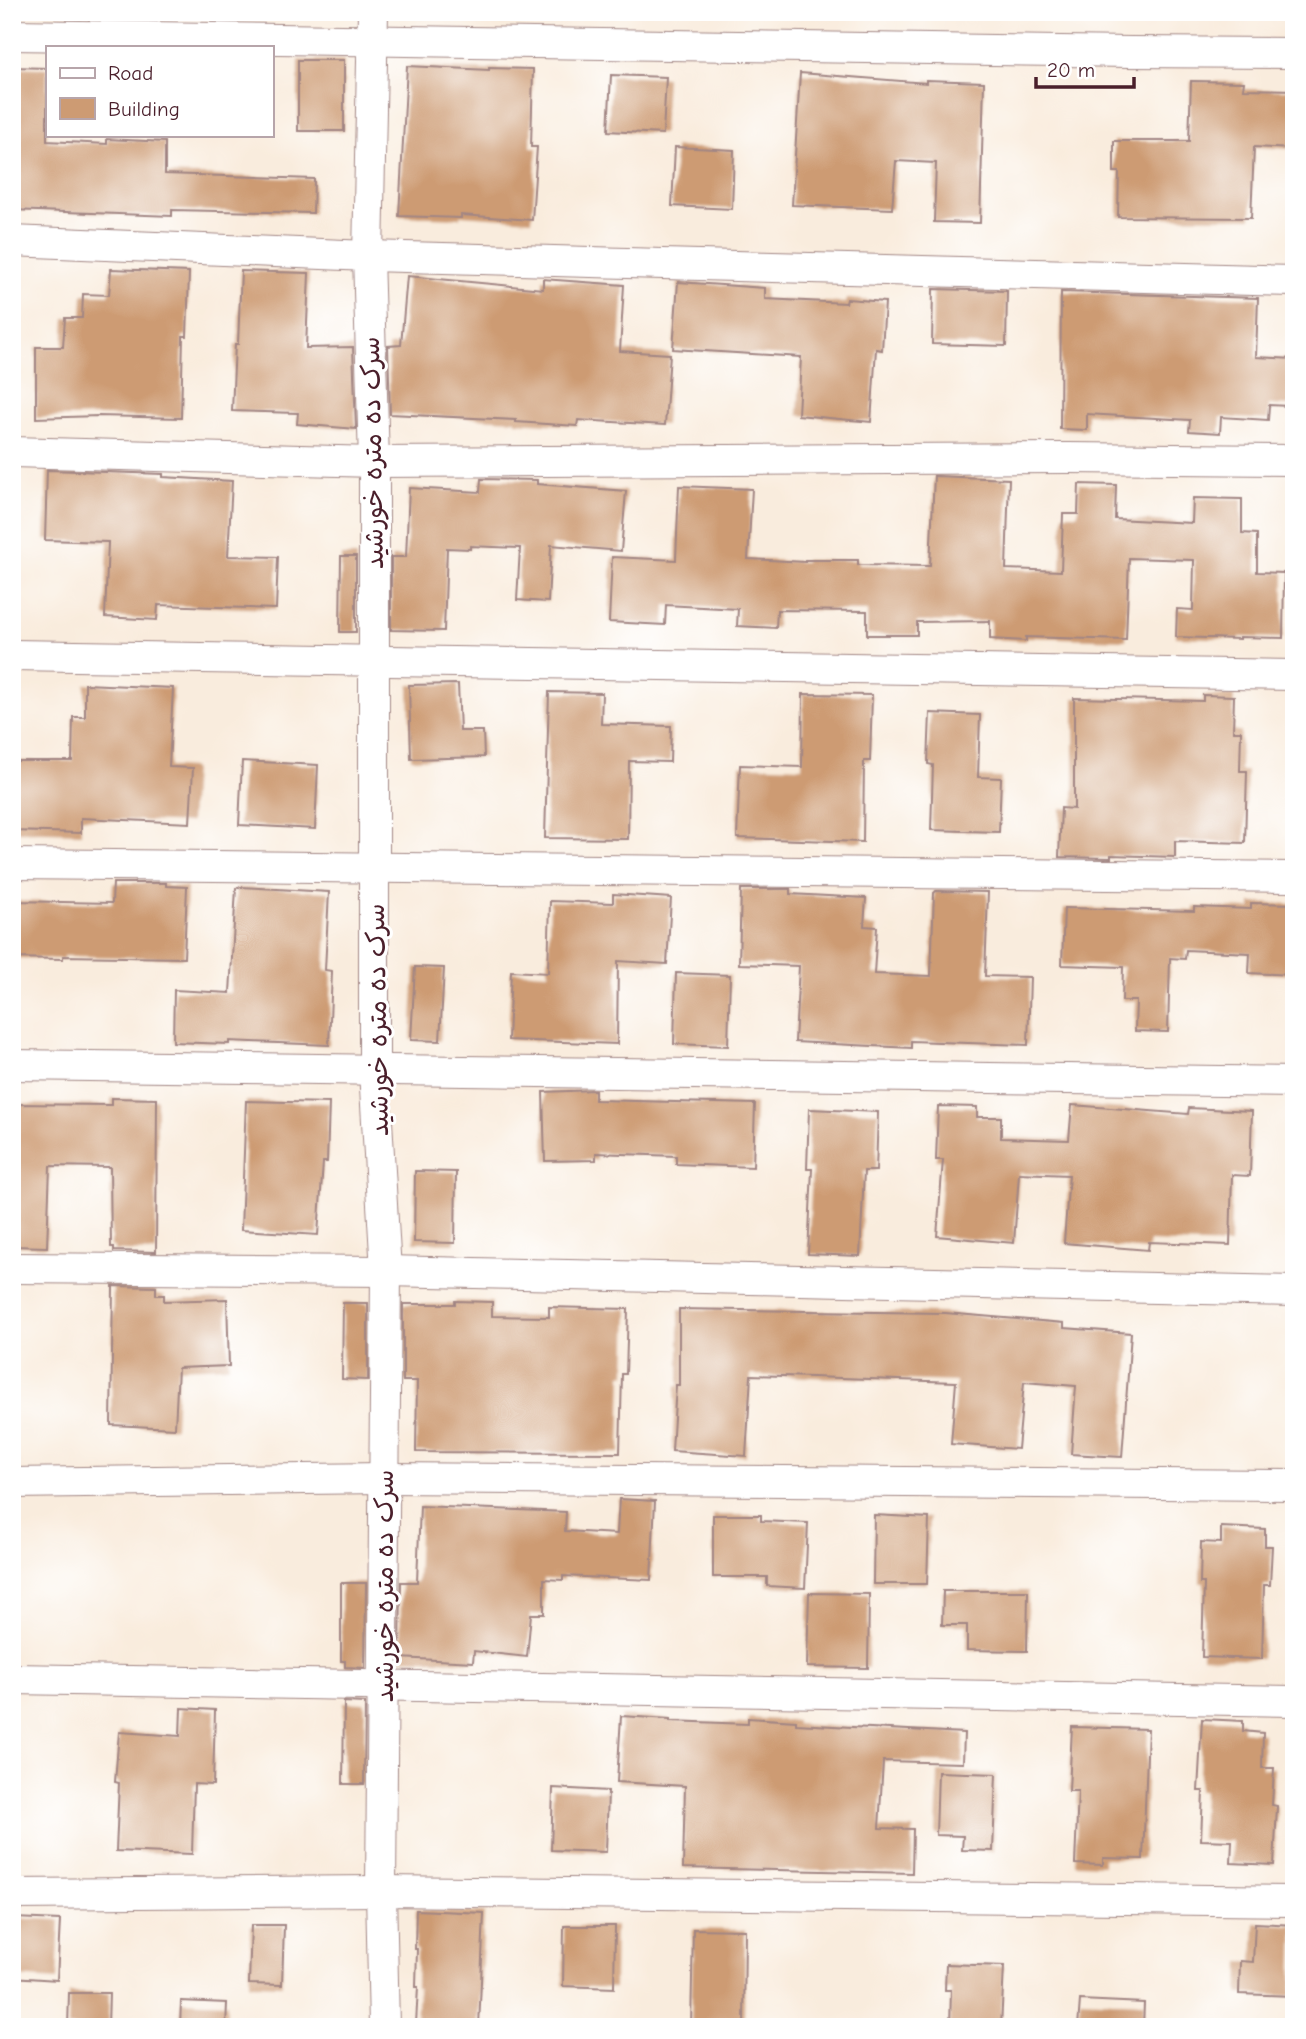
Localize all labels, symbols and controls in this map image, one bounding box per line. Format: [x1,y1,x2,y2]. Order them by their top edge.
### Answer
legend [46,46,273,136]
scale bar [1036,46,1134,90]
text: 20 m [1047,58,1095,82]
text: Road [108,61,153,85]
text: Building [108,97,180,121]
street label: سرک ده متره خورشید [356,336,390,570]
street label: سرک ده متره خورشید [361,903,395,1137]
street label: سرک ده متره خورشید [370,1470,400,1702]

